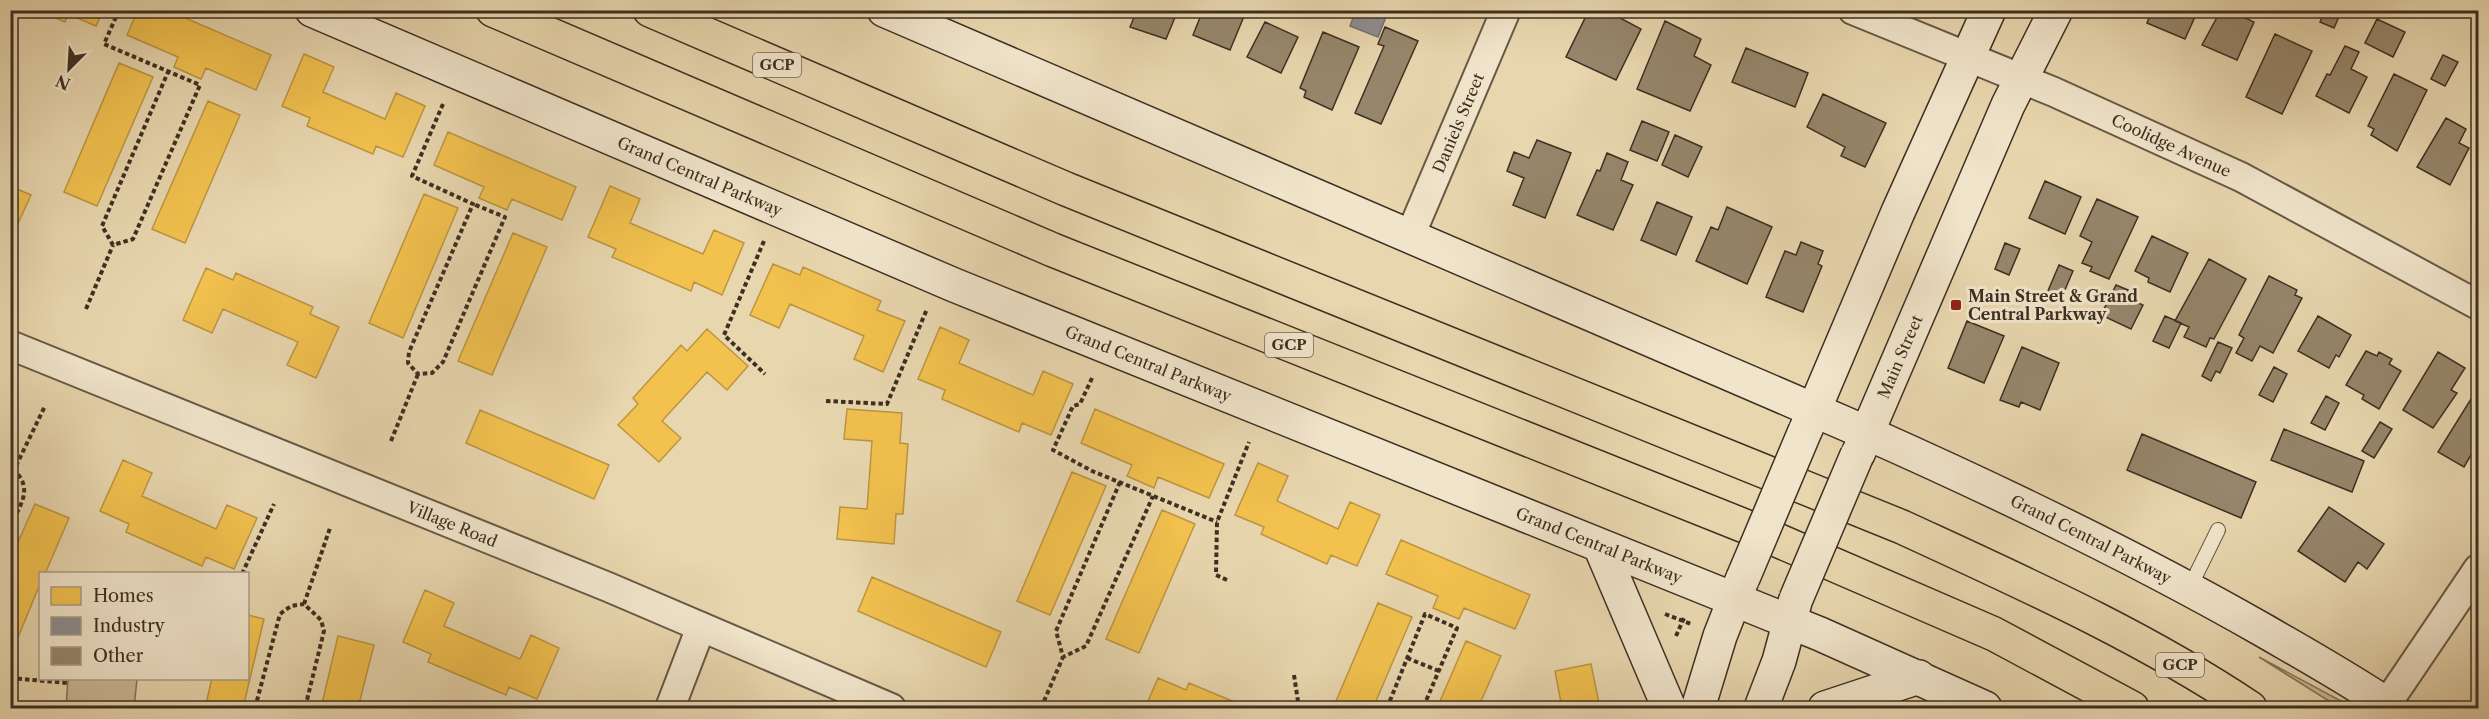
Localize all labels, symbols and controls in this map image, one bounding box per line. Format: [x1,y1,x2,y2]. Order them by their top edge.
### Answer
north arrow [39,39,99,99]
road number: GCP [753,53,801,77]
street label: Daniels Street [1428,69,1488,176]
text: N [52,71,73,95]
street label: Coolidge Avenue [2108,110,2234,181]
street label: Grand Central Parkway [614,132,786,221]
place label: Main Street & Grand Central Parkway [1968,286,2138,324]
marker: Main Street & Grand Central Parkway [1949,298,1963,312]
street label: Main Street [1873,311,1927,401]
street label: Grand Central Parkway [1062,321,1235,406]
road number: GCP [1265,333,1313,357]
street label: Grand Central Parkway [2007,490,2176,588]
street label: Village Road [403,496,500,551]
street label: Grand Central Parkway [1513,503,1686,588]
legend [39,572,249,680]
text: Homes [93,585,154,607]
text: Industry [93,615,166,637]
text: Other [93,645,144,667]
road number: GCP [2156,653,2204,677]

